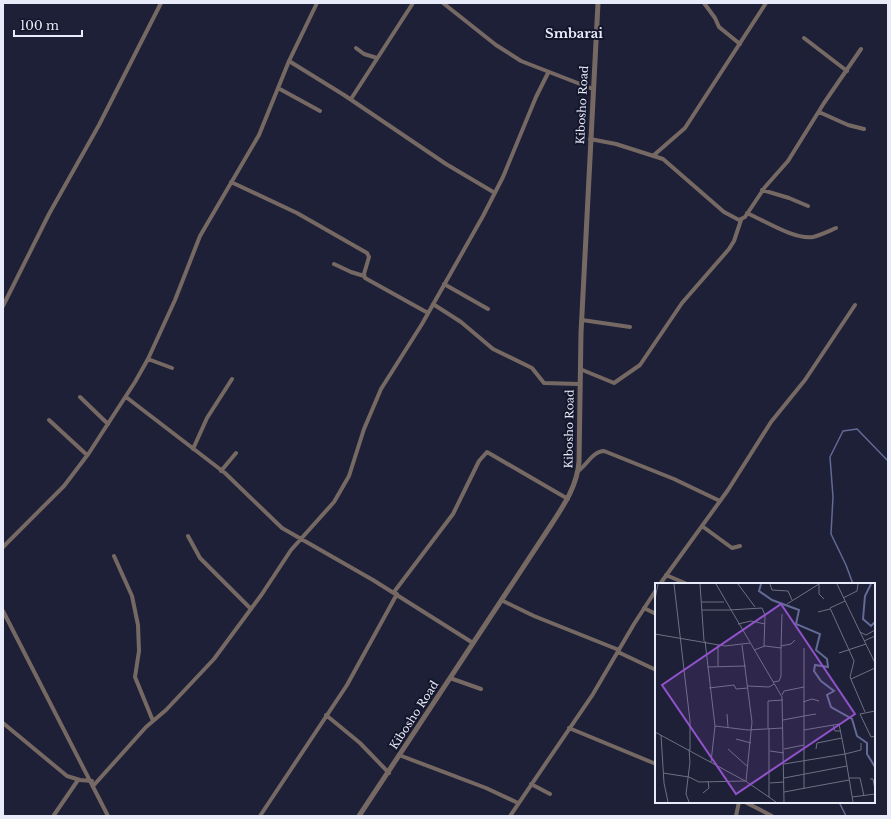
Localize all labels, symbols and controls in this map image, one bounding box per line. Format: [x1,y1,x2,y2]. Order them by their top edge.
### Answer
scale bar [14,12,82,38]
text: 100 m [20,18,59,33]
district label: Smbarai [545,25,603,42]
street label: Kibosho Road [573,65,591,145]
street label: Kibosho Road [561,389,577,469]
inset map [655,583,875,803]
street label: Kibosho Road [387,678,442,752]

